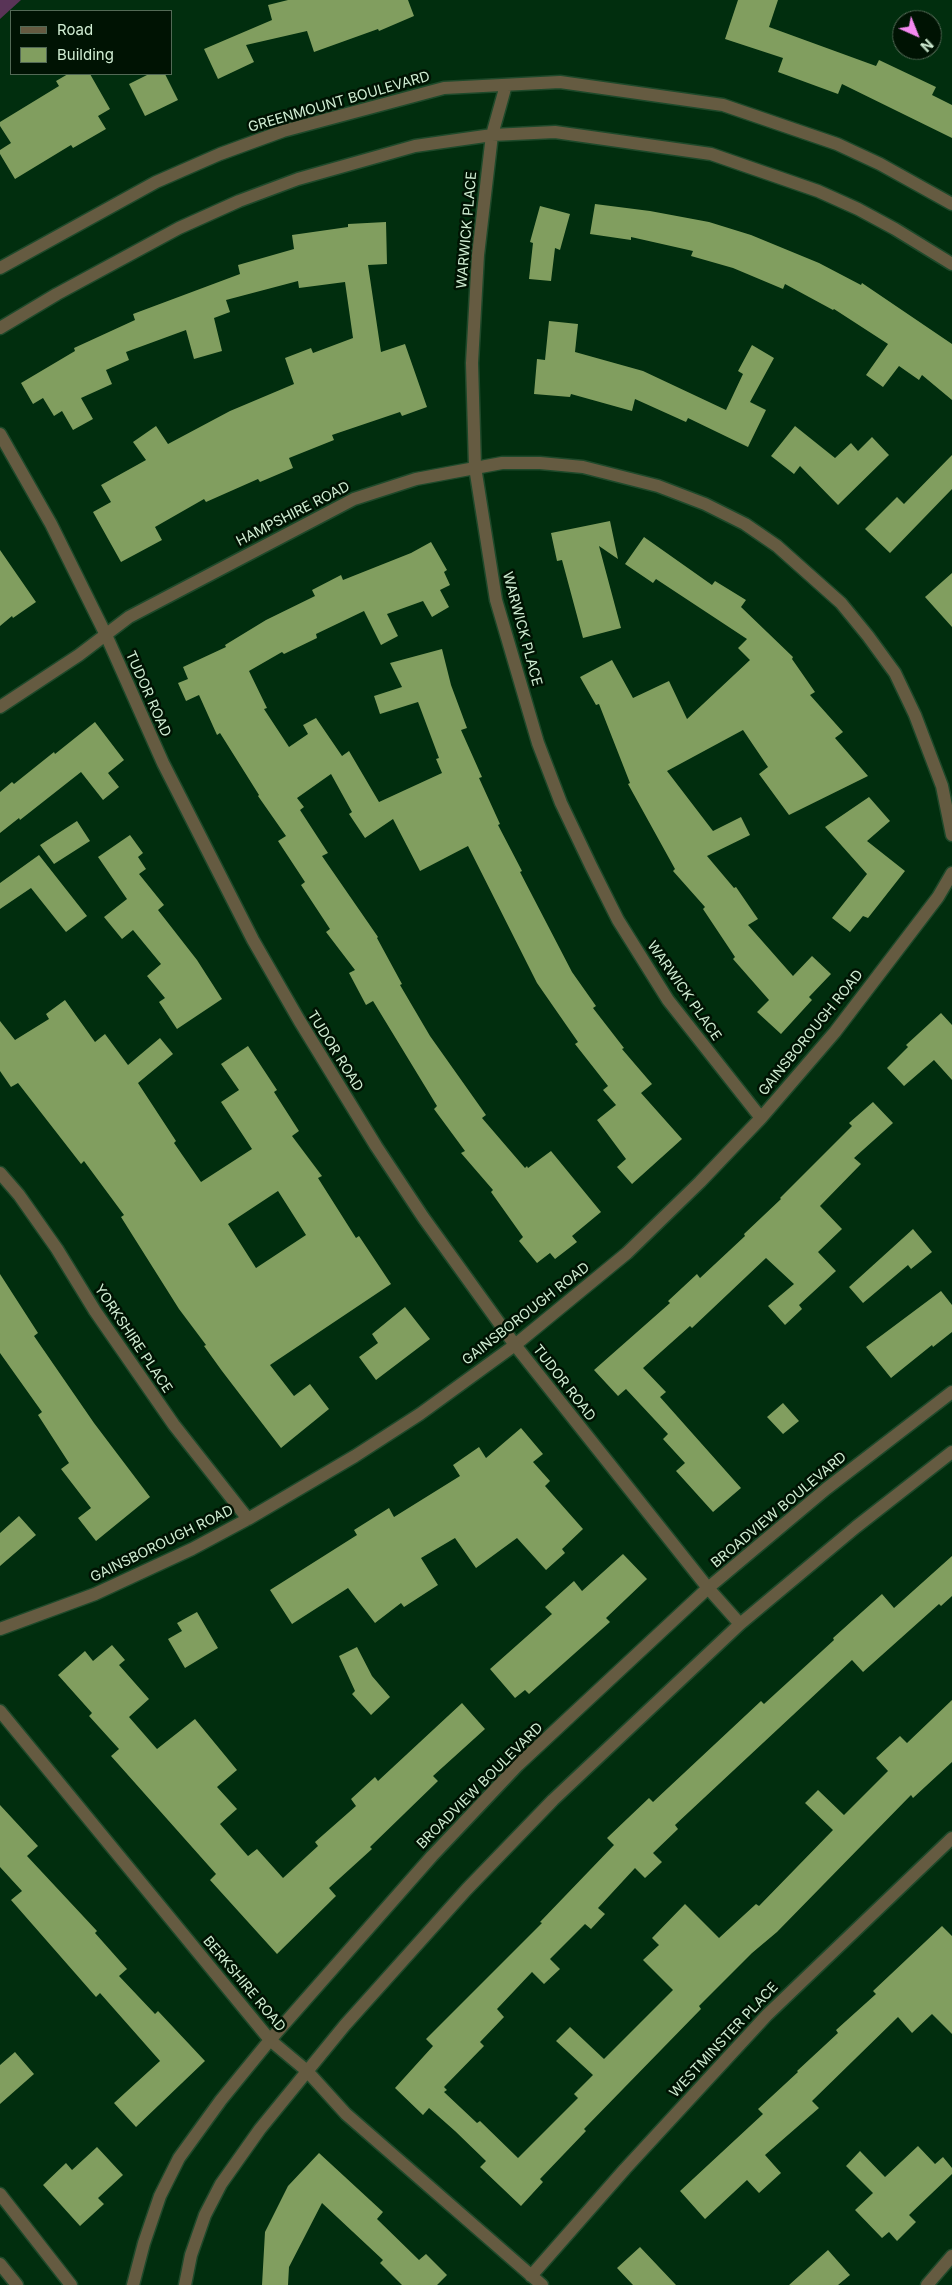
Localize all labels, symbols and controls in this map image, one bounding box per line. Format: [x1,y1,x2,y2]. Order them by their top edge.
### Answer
legend [10,10,172,75]
north arrow [892,10,942,60]
text: Road [57,20,93,39]
text: N [917,36,937,55]
text: Building [57,45,114,64]
street label: GREENMOUNT BOULEVARD [246,68,432,136]
street label: WARWICK PLACE [454,171,480,289]
street label: HAMPSHIRE ROAD [233,478,353,550]
street label: WARWICK PLACE [499,570,545,688]
street label: TUDOR ROAD [122,648,174,740]
street label: WARWICK PLACE [643,938,725,1044]
street label: GAINSBOROUGH ROAD [755,967,867,1099]
street label: TUDOR ROAD [303,1007,367,1095]
street label: GAINSBOROUGH ROAD [459,1259,593,1369]
street label: YORKSHIRE PLACE [90,1282,176,1396]
street label: TUDOR ROAD [529,1341,599,1425]
street label: BROADVIEW BOULEVARD [708,1448,850,1572]
street label: GAINSBOROUGH ROAD [88,1502,236,1586]
street label: BROADVIEW BOULEVARD [413,1719,547,1853]
street label: BERKSHIRE ROAD [199,1933,289,2035]
street label: WESTMINSTER PLACE [666,1979,782,2101]

